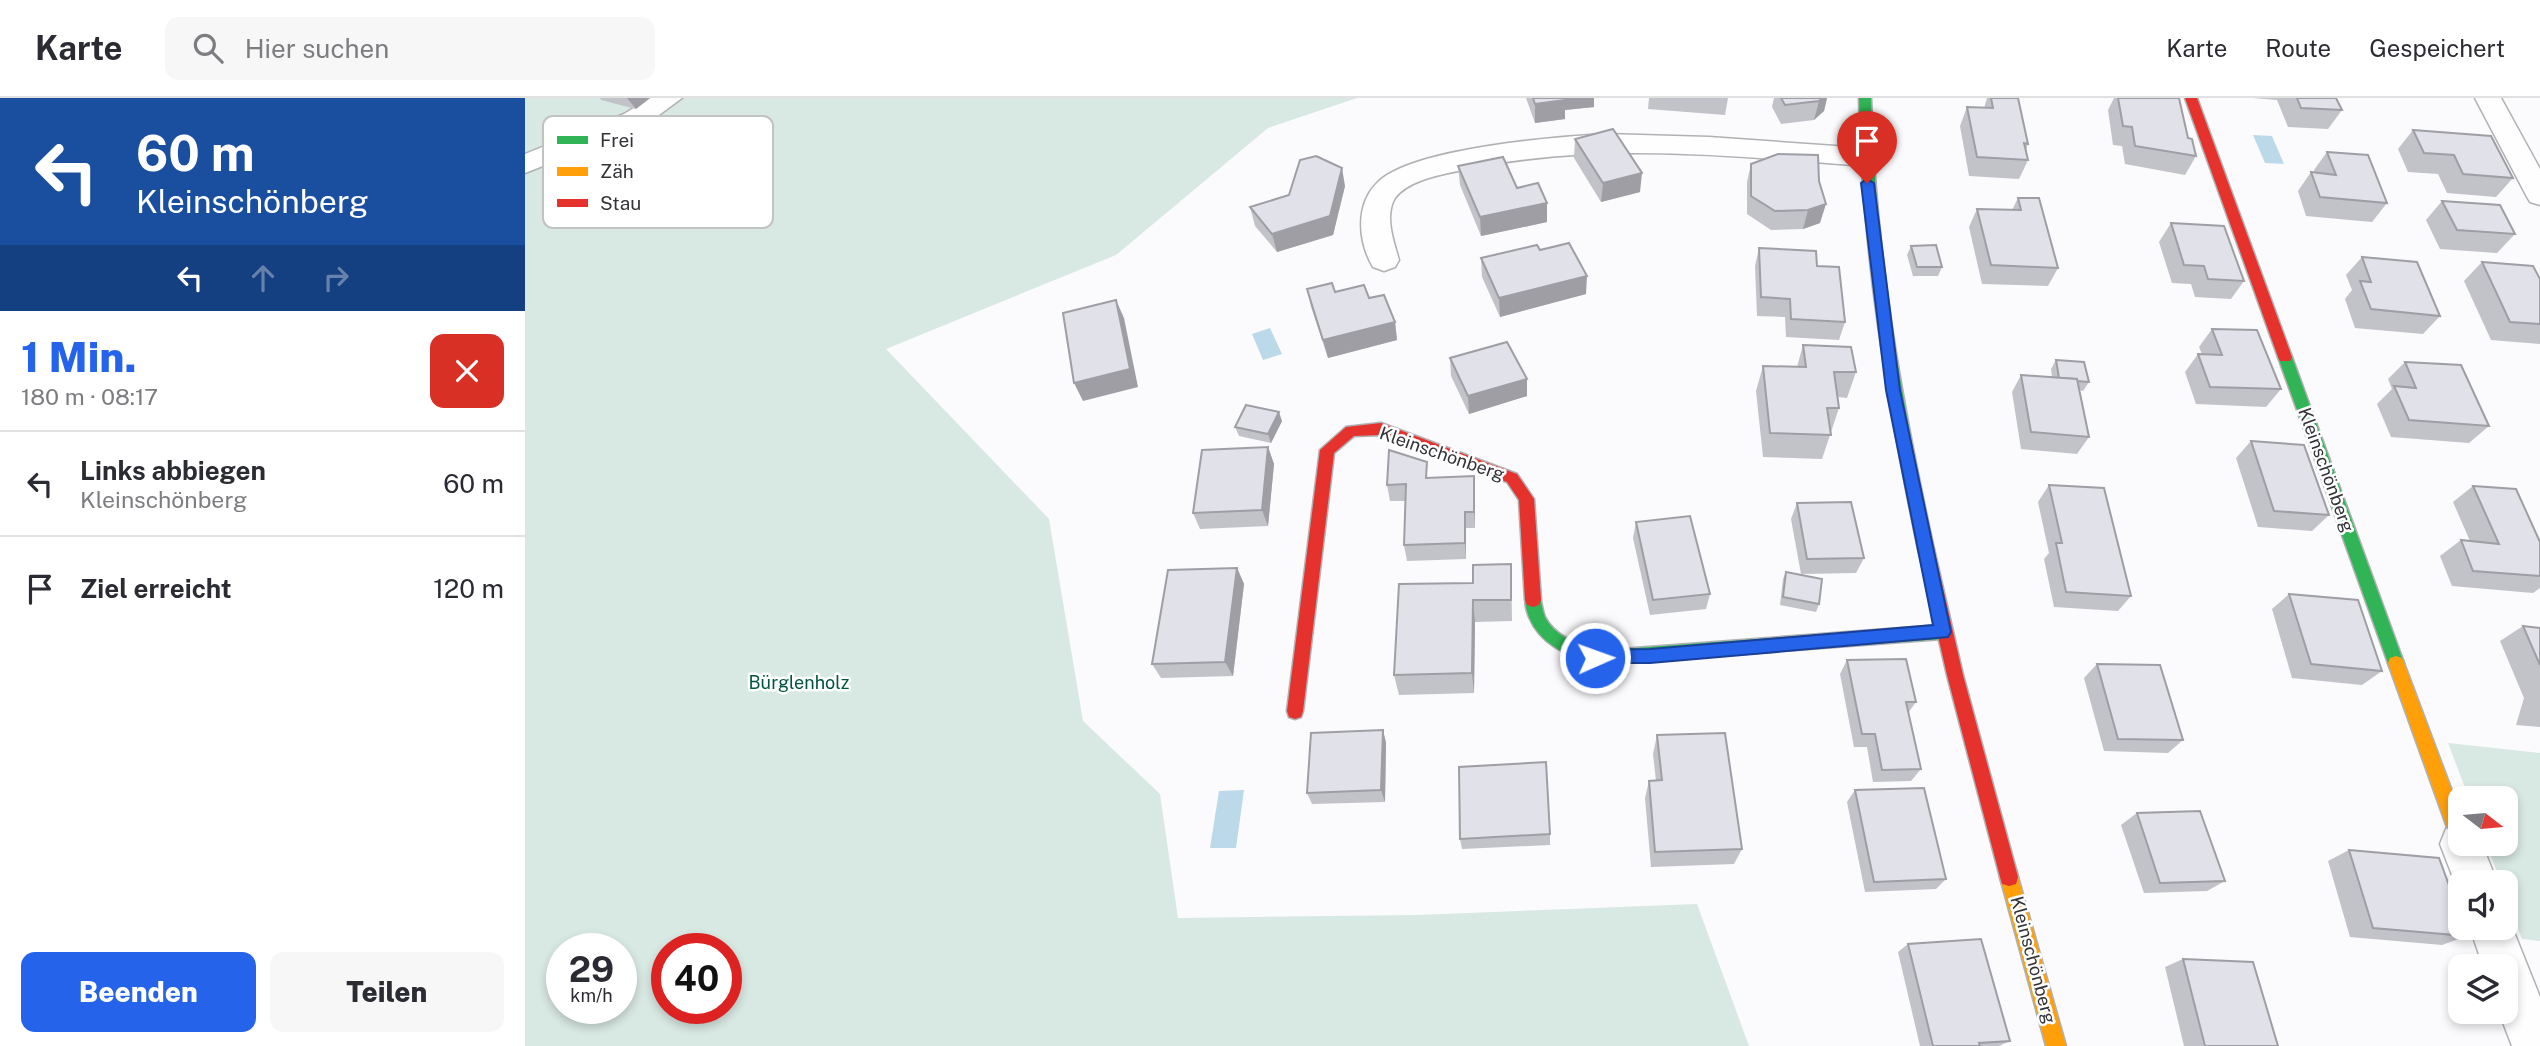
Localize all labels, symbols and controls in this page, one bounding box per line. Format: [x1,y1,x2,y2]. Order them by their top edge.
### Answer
search box [165,17,655,80]
text: Karte [35,29,123,67]
icon: search [189,29,227,67]
text: Hier suchen [245,33,389,64]
text: Karte [2166,34,2227,62]
text: Route [2265,34,2331,62]
text: Gespeichert [2369,34,2505,62]
pin [1837,111,1897,183]
legend [543,116,773,228]
icon: arrive [1848,122,1886,160]
text: 60 m [136,124,255,182]
icon: left [21,126,112,217]
text: Frei [600,129,634,151]
text: Zäh [600,160,634,182]
text: Kleinschönberg [136,183,369,220]
text: Stau [600,192,641,214]
icon: left [171,259,209,297]
icon: ahead [244,259,282,297]
icon: right [317,259,355,297]
text: 1 Min. [21,332,137,381]
button: close [430,334,504,408]
text: 180 m · 08:17 [21,383,158,410]
street label: Kleinschönberg [2294,405,2359,535]
street label: Kleinschönberg [1377,422,1507,485]
text: Links abbiegen [80,455,266,486]
icon: left [21,465,59,503]
text: 60 m [443,468,504,499]
text: Kleinschönberg [80,486,247,513]
icon: arrive [21,570,59,608]
text: Ziel erreicht [80,573,232,604]
text: 120 m [433,573,504,604]
position arrow [1558,621,1632,695]
park label: Bürglenholz [749,672,849,693]
north arrow [2448,786,2518,856]
map controls [2448,786,2518,1024]
button: sound [2448,870,2518,940]
street label: Kleinschönberg [2006,894,2061,1026]
speed limit sign: 40 [651,933,742,1024]
text: 29 [569,949,614,990]
button: Beenden [21,952,256,1032]
button: Teilen [270,952,504,1032]
button: layers [2448,954,2518,1024]
text: km/h [570,985,613,1006]

